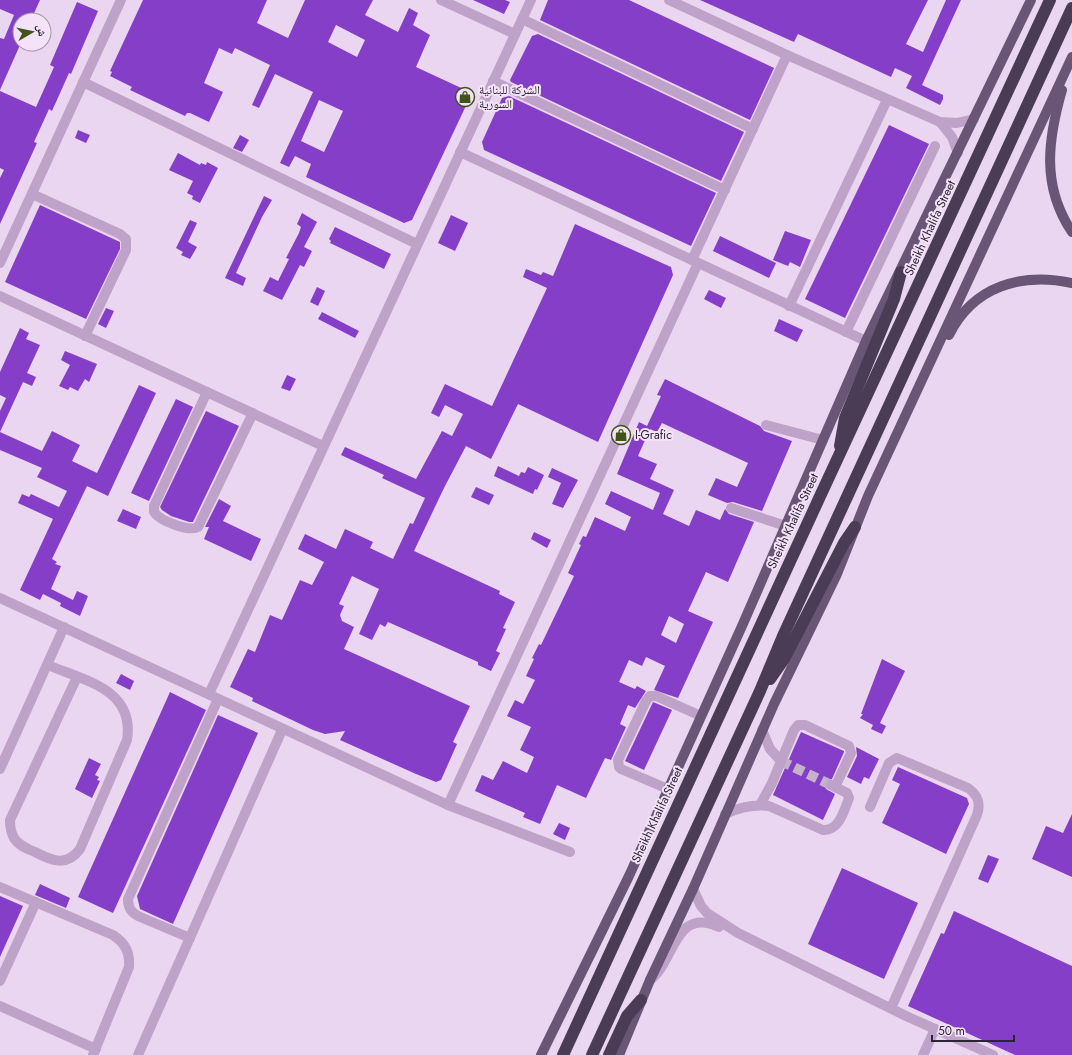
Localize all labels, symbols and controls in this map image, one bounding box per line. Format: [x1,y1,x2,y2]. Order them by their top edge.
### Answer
north arrow [12,12,52,52]
text: ش [33,23,51,38]
place label: الشركة للبنانية السورية [479,81,540,113]
shop icon: الشركة للبنانية السورية [454,86,476,108]
street label: Sheikh Khalifa Street [900,177,960,279]
shop icon: I-Grafic [610,424,632,446]
place label: I-Grafic [635,426,672,444]
street label: Sheikh Khalifa Street [763,470,823,572]
street label: Sheikh Khalifa Street [627,764,687,866]
scale bar [932,1017,1014,1043]
text: 50 m [938,1022,965,1040]

